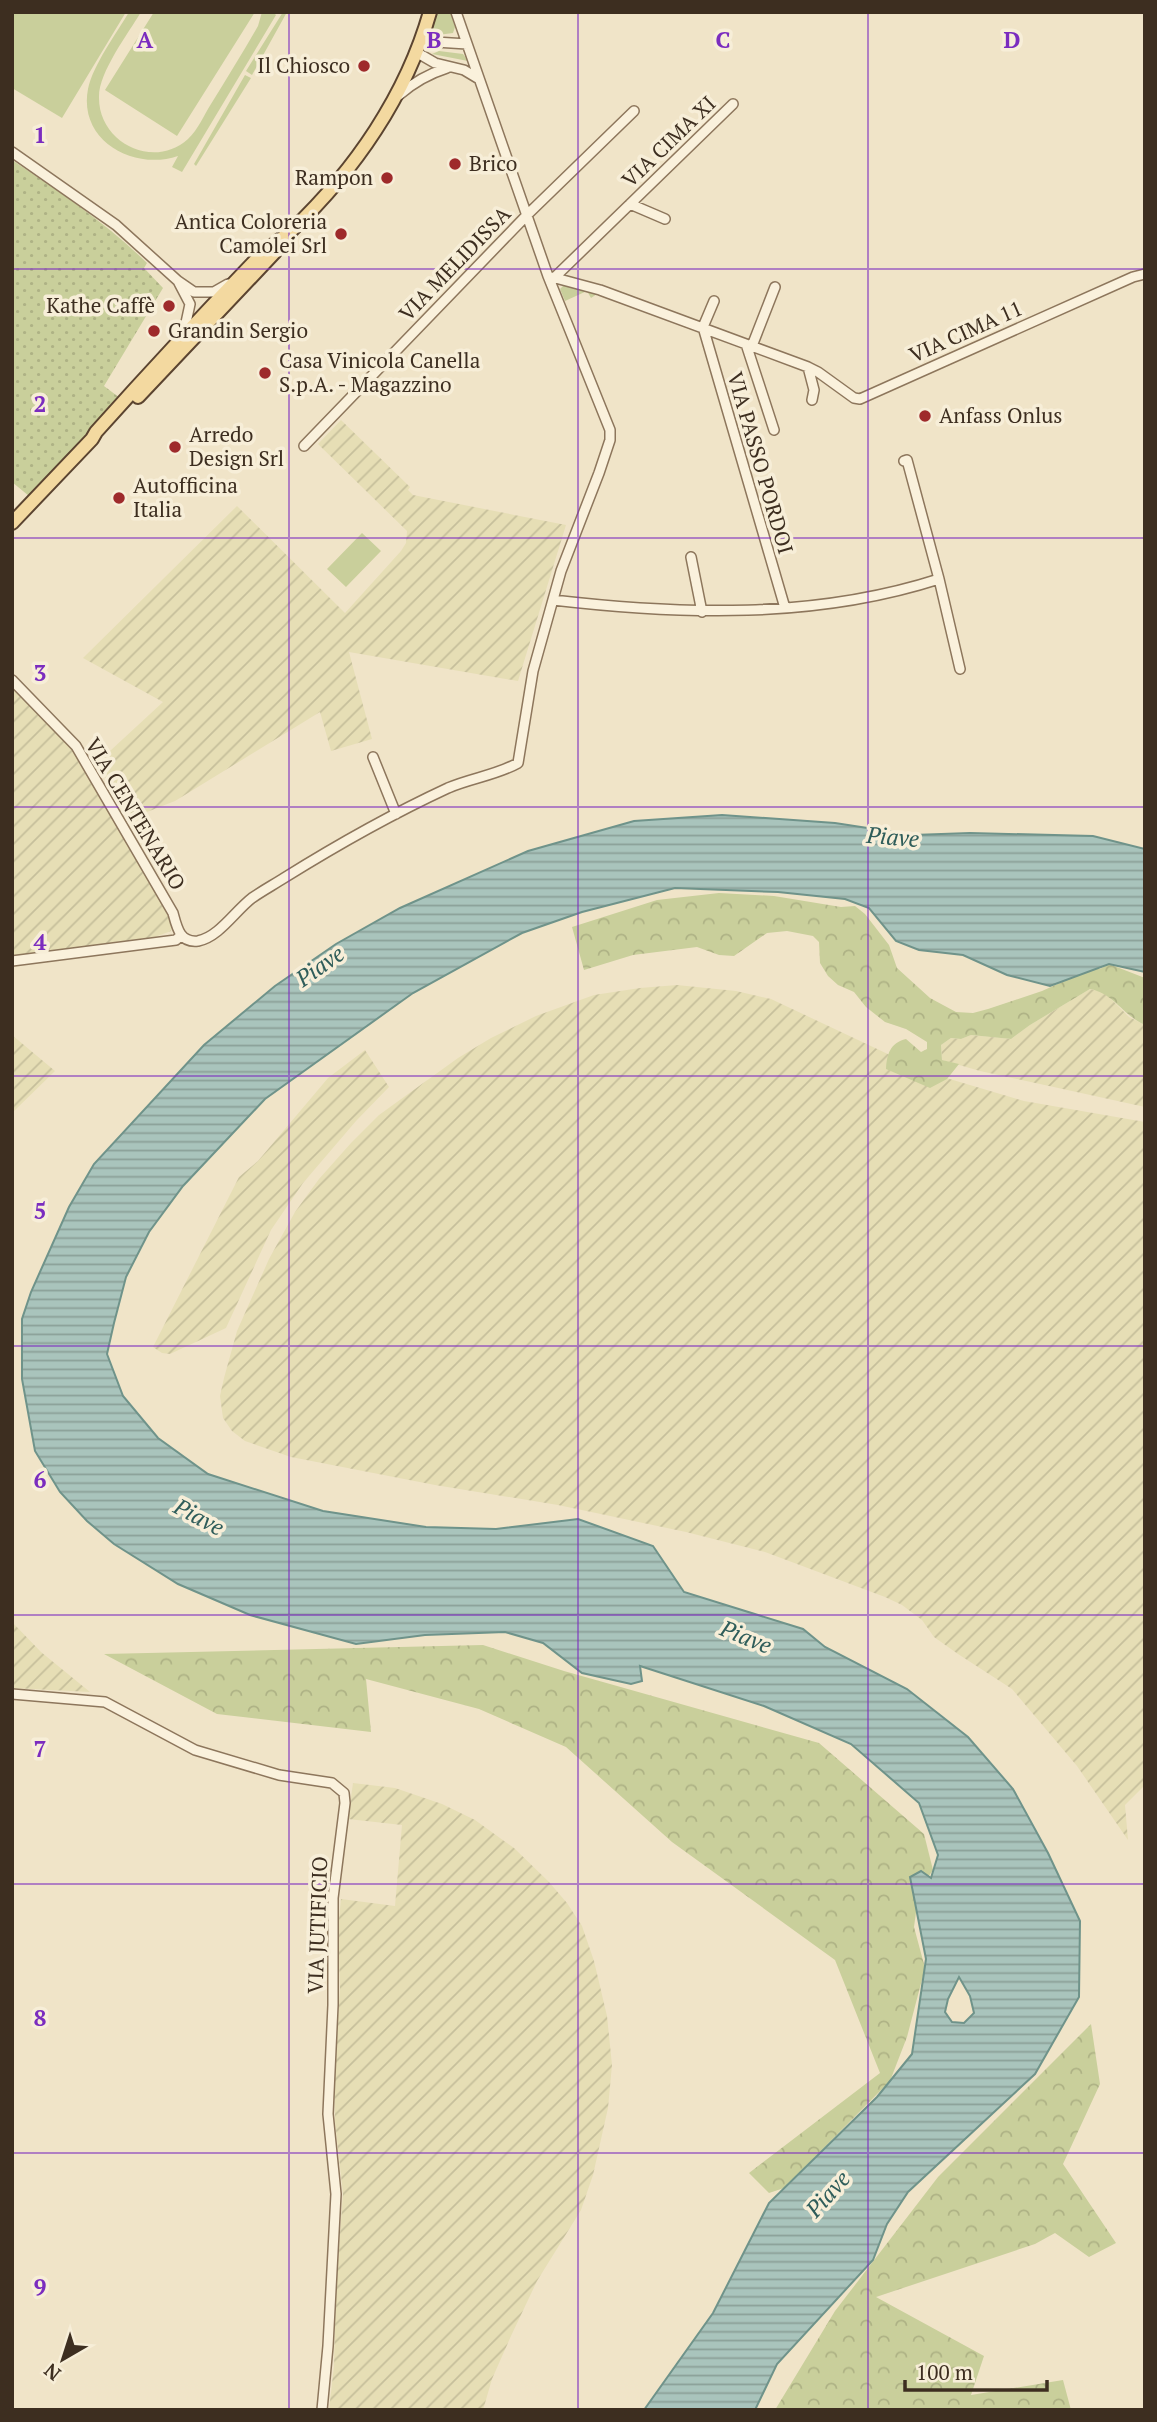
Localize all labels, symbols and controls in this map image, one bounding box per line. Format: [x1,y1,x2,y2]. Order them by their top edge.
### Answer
text: A [137,24,154,55]
text: B [427,24,442,55]
text: C [716,24,731,55]
text: D [1004,24,1021,55]
place label: Il Chiosco [257,51,350,79]
marker: Il Chiosco [356,58,372,74]
street label: VIA CIMA XI [615,89,721,193]
text: 1 [34,119,47,150]
place label: Brico [469,149,517,177]
marker: Brico [447,156,463,172]
place label: Rampon [295,163,374,191]
marker: Rampon [379,170,395,186]
street label: VIA MELIDISSA [392,199,517,327]
place label: Antica Coloreria Camolei Srl [174,207,327,259]
marker: Antica Coloreria Camolei Srl [333,226,349,242]
place label: Kathe Caffè [46,291,155,319]
street label: VIA CIMA 11 [904,294,1027,369]
marker: Kathe Caffè [161,298,177,314]
place label: Grandin Sergio [168,316,308,344]
marker: Grandin Sergio [146,323,162,339]
place label: Casa Vinicola Canella S.p.A. - Magazzino [279,346,481,398]
marker: Casa Vinicola Canella S.p.A. - Magazzino [257,365,273,381]
street label: VIA PASSO PORDOI [722,368,800,557]
text: 2 [34,388,47,419]
place label: Anfass Onlus [939,401,1062,429]
marker: Anfass Onlus [917,408,933,424]
place label: Arredo Design Srl [189,420,284,472]
marker: Arredo Design Srl [167,439,183,455]
place label: Autofficina Italia [133,471,238,523]
marker: Autofficina Italia [111,490,127,506]
text: 3 [34,657,47,688]
street label: VIA CENTENARIO [79,732,192,895]
water label: Piave [864,819,921,854]
text: 4 [34,926,47,957]
water label: Piave [288,938,350,994]
text: 5 [34,1195,47,1226]
text: 6 [34,1464,47,1495]
water label: Piave [168,1490,230,1543]
water label: Piave [715,1612,776,1661]
text: 7 [34,1733,47,1764]
street label: VIA JUTIFICIO [301,1856,333,1994]
text: 8 [34,2002,47,2033]
water label: Piave [798,2164,857,2224]
text: 9 [34,2271,47,2302]
north arrow [28,2324,98,2394]
scale bar [905,2348,1047,2392]
text: N [38,2358,65,2387]
text: 100 m [916,2358,973,2386]

